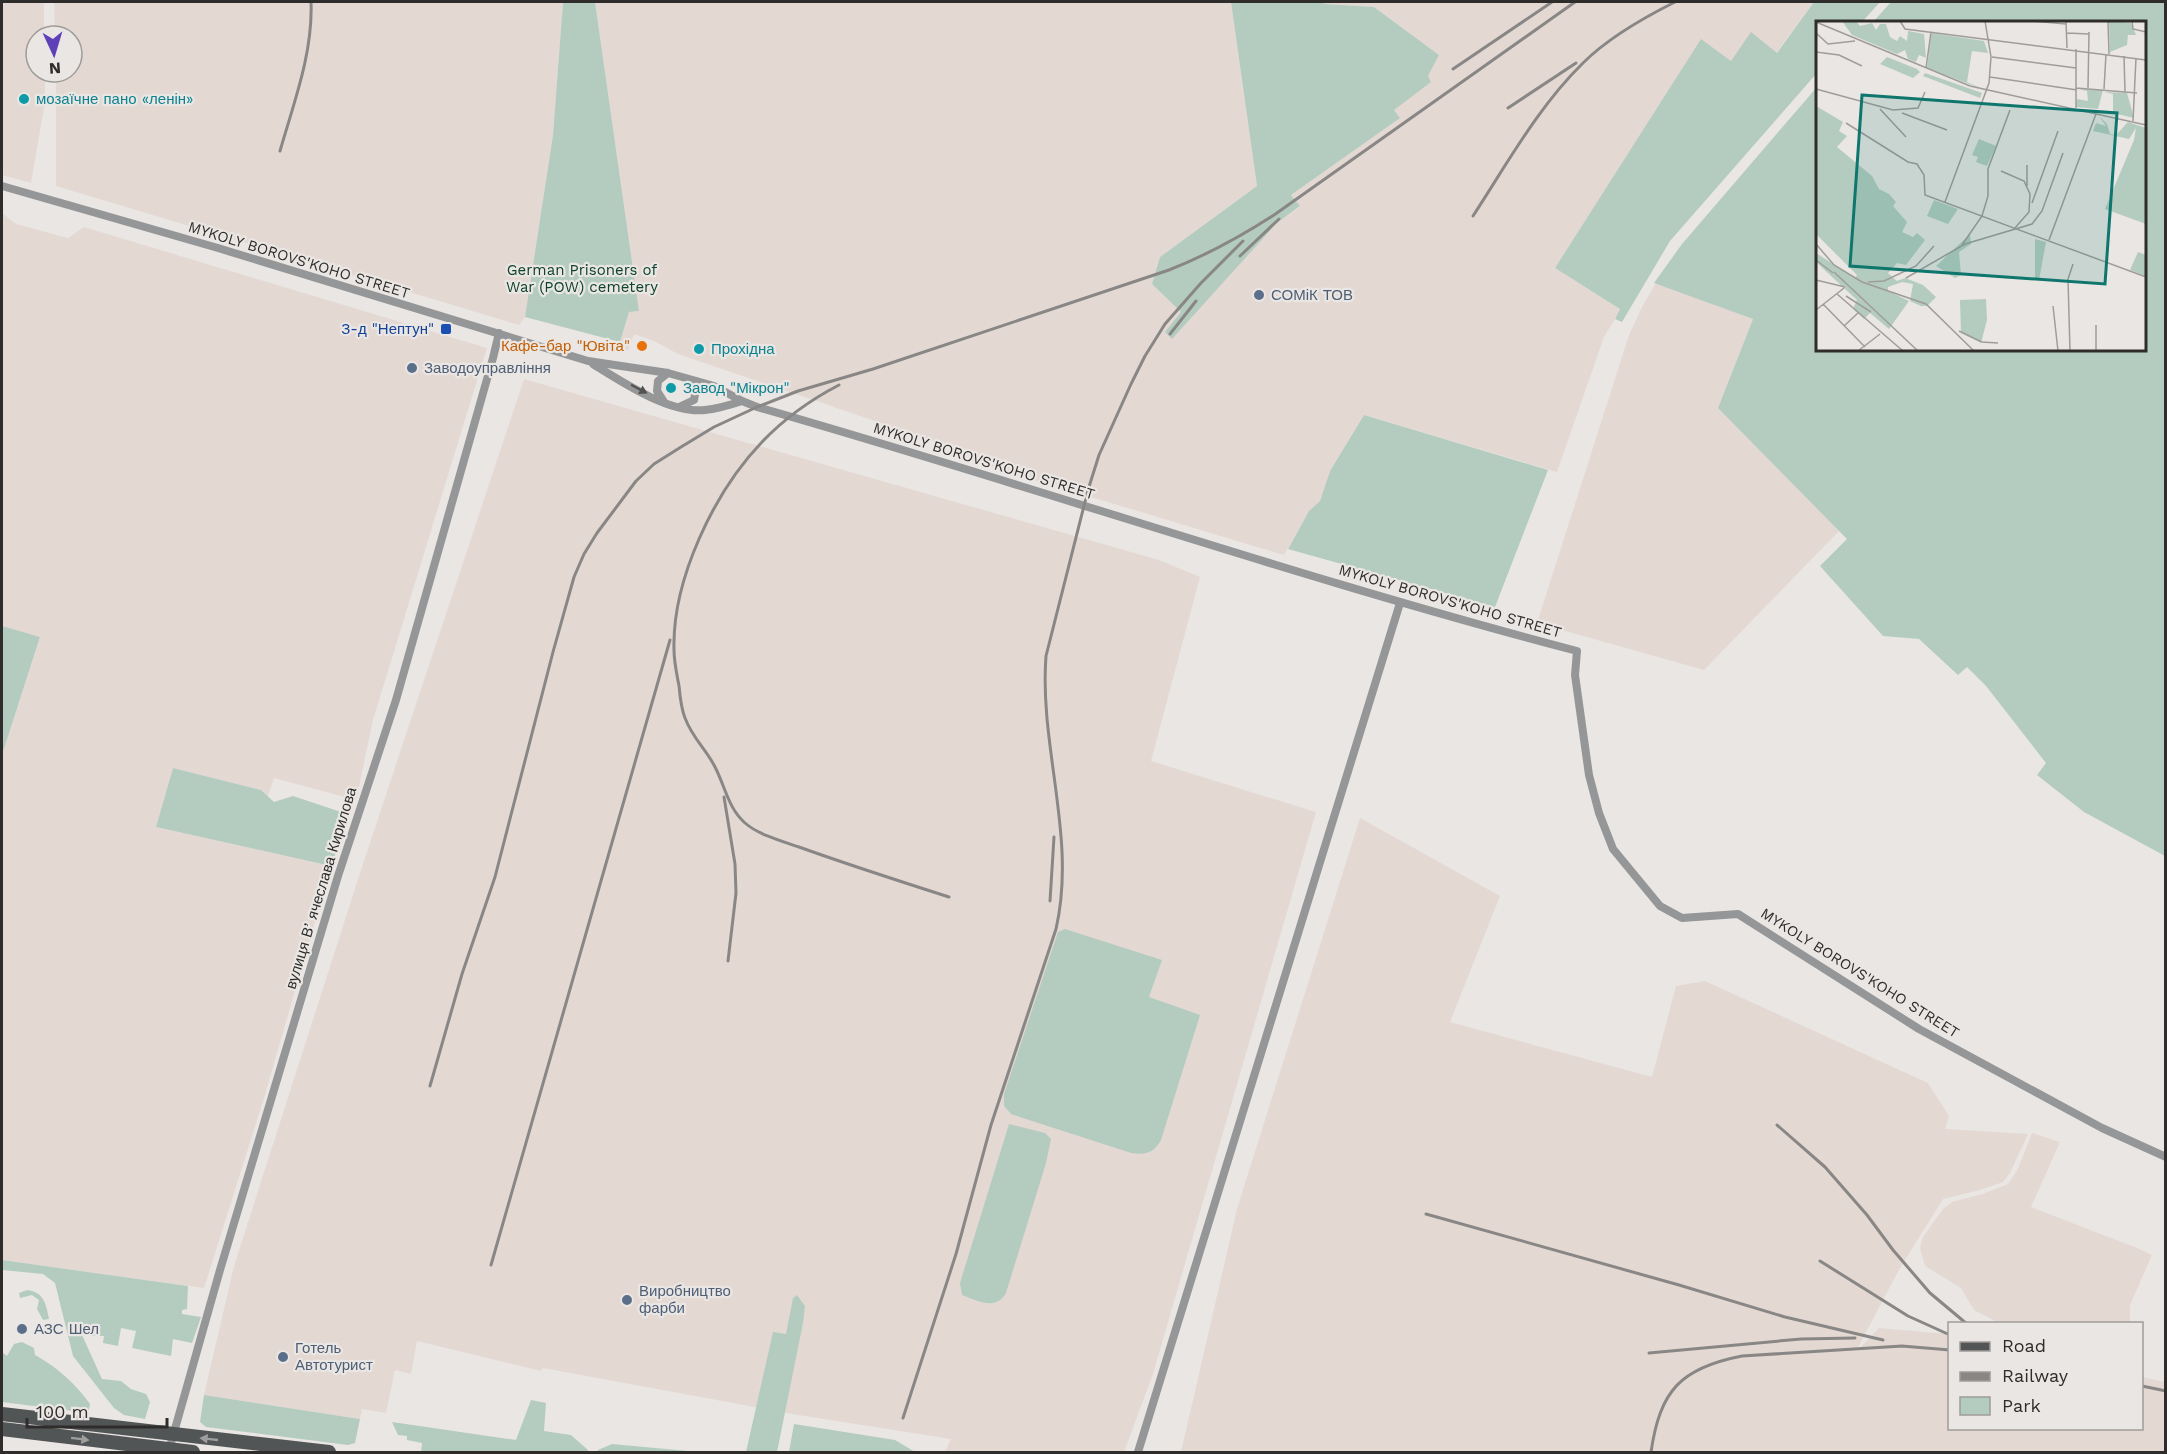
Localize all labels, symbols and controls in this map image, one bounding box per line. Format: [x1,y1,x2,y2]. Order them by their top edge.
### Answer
inset map [1816,21,2146,351]
north arrow [24,24,84,84]
text: N [48,59,62,78]
place label: мозаїчне пано «ленін» [36,90,193,108]
marker: мозаїчне пано «ленін» [17,92,31,106]
street label: MYKOLY BOROVS'KOHO STREET [186,218,412,302]
park label: German Prisoners of War (POW) cemetery [506,261,658,296]
place label: СОМіК ТОВ [1271,286,1353,304]
marker: СОМіК ТОВ [1252,288,1266,302]
place label: З-д "Нептун" [341,320,434,338]
marker: З-д "Нептун" [439,322,453,336]
place label: Кафе-бар "Ювіта" [501,337,630,355]
marker: Кафе-бар "Ювіта" [635,339,649,353]
place label: Прохідна [711,340,775,358]
marker: Прохідна [692,342,706,356]
place label: Заводоуправління [424,359,551,377]
marker: Заводоуправління [405,361,419,375]
place label: Завод "Мікрон" [683,379,790,397]
marker: Завод "Мікрон" [664,381,678,395]
one-way arrow [630,385,647,394]
street label: MYKOLY BOROVS'KOHO STREET [871,419,1097,503]
street label: MYKOLY BOROVS'KOHO STREET [1337,561,1563,641]
street label: вулиця Вʼячеслава Кирилова [282,784,361,991]
street label: MYKOLY BOROVS'KOHO STREET [1757,904,1963,1042]
place label: Виробництво фарби [639,1282,731,1317]
marker: Виробництво фарби [620,1293,634,1307]
place label: АЗС Шел [34,1320,99,1338]
marker: АЗС Шел [15,1322,29,1336]
legend [1948,1322,2143,1430]
text: Road [2002,1335,2046,1356]
place label: Готель Автотурист [295,1339,373,1374]
marker: Готель Автотурист [276,1350,290,1364]
text: Railway [2002,1365,2069,1386]
scale bar [27,1391,166,1429]
text: Park [2002,1395,2041,1416]
text: 100 m [36,1401,89,1422]
one-way arrow [199,1434,218,1444]
one-way arrow [71,1435,90,1444]

